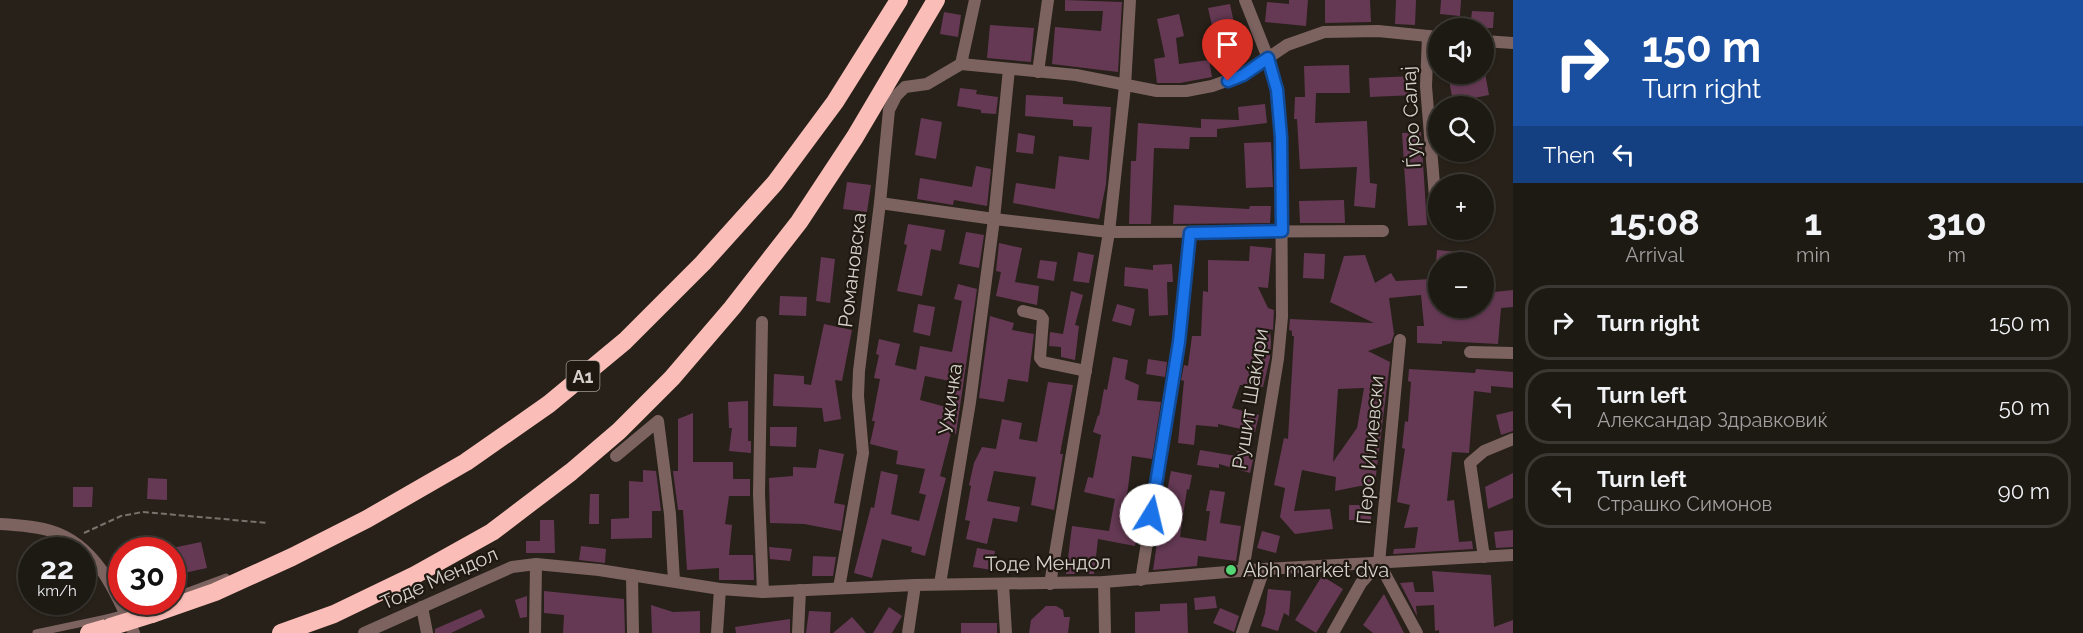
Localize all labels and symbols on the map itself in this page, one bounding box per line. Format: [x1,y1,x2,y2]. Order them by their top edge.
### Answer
pin [1202,19,1253,81]
street label: Ѓуро Салај [1396,65,1426,169]
street label: Романовска [833,211,871,329]
street label: Рушит Шаќири [1227,327,1273,471]
road number: A1 [566,361,600,391]
street label: Ужичка [933,362,967,436]
street label: Перо Илиевски [1352,374,1388,526]
position arrow [1119,483,1183,547]
speed limit sign: 30 [108,537,186,615]
street label: Тоде Мендол [377,541,501,615]
street label: Тоде Мендол [985,550,1111,576]
place label: Abh market dva [1243,558,1389,582]
marker: Abh market dva [1224,563,1238,577]

